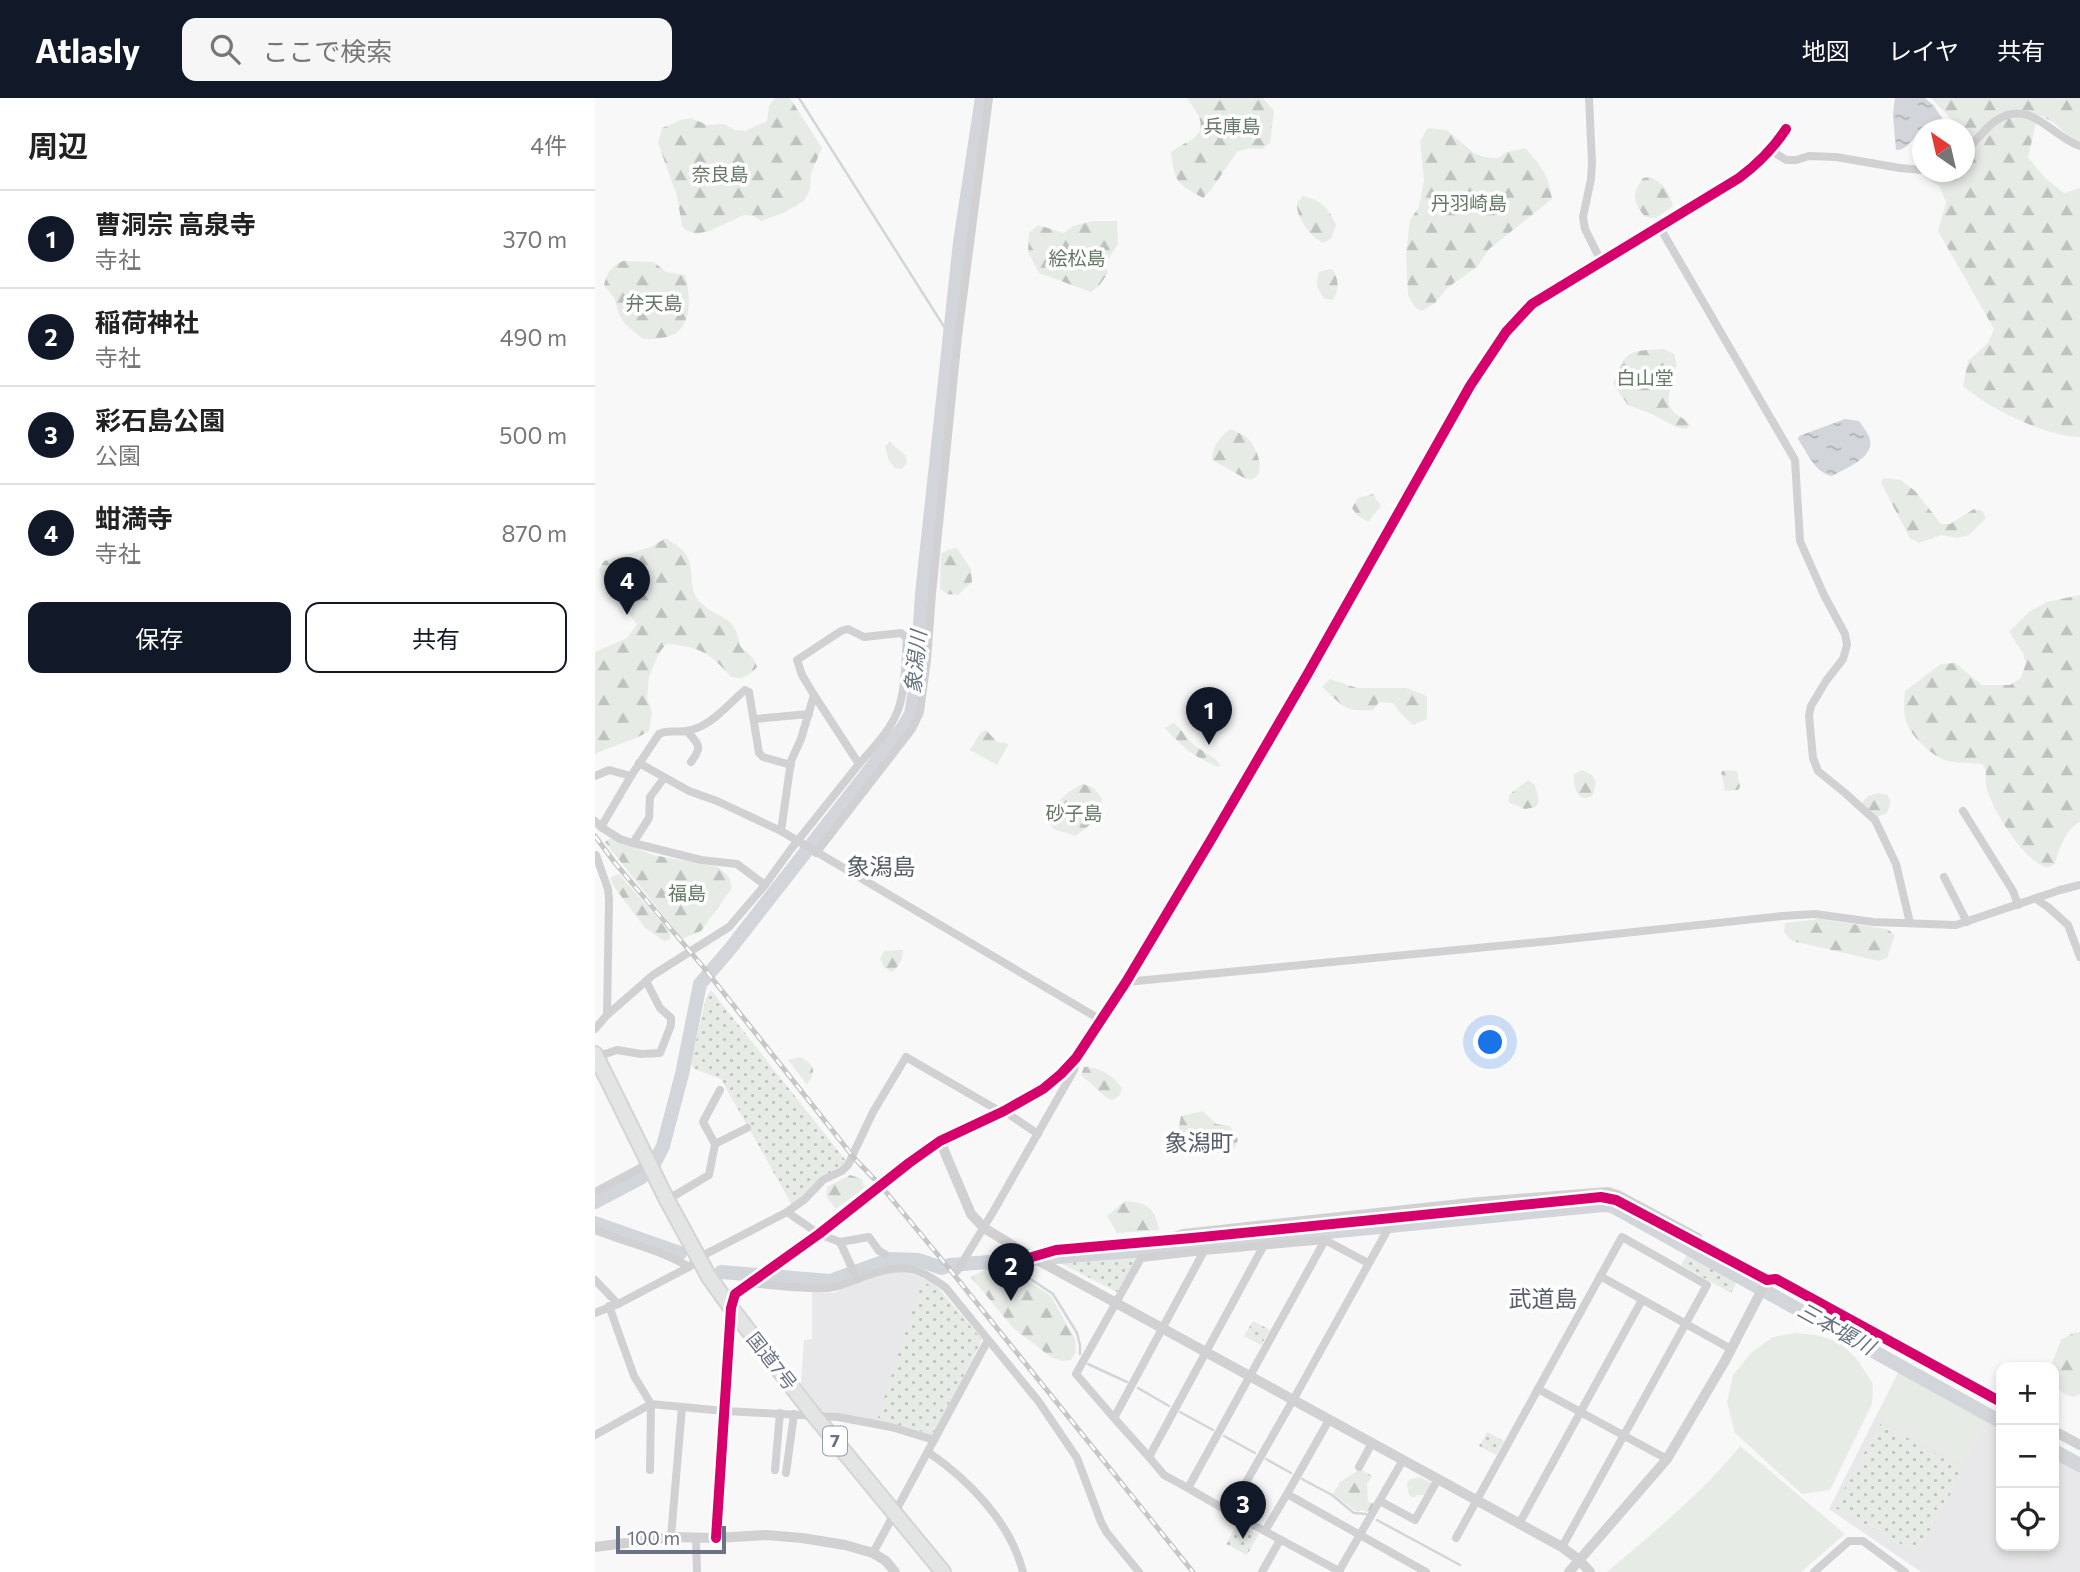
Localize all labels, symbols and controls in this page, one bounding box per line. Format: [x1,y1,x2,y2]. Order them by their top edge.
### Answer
search box [182,18,672,81]
text: Atlasly [35,29,140,70]
icon: search [206,30,244,68]
text: ここで検索 [262,35,392,66]
text: 地図 [1802,36,1850,65]
text: レイヤ [1888,36,1959,65]
text: 共有 [1997,36,2045,65]
park label: 兵庫島 [1203,114,1261,137]
north arrow [1912,119,1975,182]
text: 周辺 [28,126,88,163]
text: 4件 [530,131,567,159]
park label: 奈良島 [691,162,749,185]
park label: 丹羽崎島 [1431,191,1507,214]
text: 曹洞宗 高泉寺 [95,208,256,239]
text: 1 [46,225,56,253]
text: 370 m [502,225,567,253]
text: 寺社 [95,245,141,273]
park label: 絵松島 [1048,246,1106,269]
park label: 弁天島 [625,291,683,314]
text: 稲荷神社 [95,306,199,337]
text: 2 [44,323,58,351]
text: 490 m [500,323,567,351]
text: 寺社 [95,343,141,371]
park label: 白山堂 [1616,366,1674,389]
text: 彩石島公園 [95,404,225,435]
text: 3 [44,421,58,449]
text: 500 m [499,421,567,449]
text: 公園 [95,441,141,469]
text: 蚶満寺 [95,502,173,533]
text: 4 [44,519,58,547]
text: 870 m [502,519,567,547]
text: 寺社 [95,539,141,567]
pin: 4 [604,557,650,615]
button: 保存 [28,602,291,673]
button: 共有 [305,602,567,673]
water label: 象潟川 [899,627,930,694]
pin: 1 [1186,687,1232,745]
park label: 砂子島 [1045,801,1103,824]
district label: 象潟島 [847,852,916,880]
park label: 福島 [668,881,706,904]
your location [1473,1025,1507,1059]
district label: 象潟町 [1165,1128,1234,1156]
pin: 2 [988,1243,1034,1301]
district label: 武道島 [1509,1284,1578,1312]
water label: 三本堰川 [1794,1296,1881,1360]
street label: 国道7号 [743,1327,802,1394]
map controls [1996,1362,2059,1551]
button: + [1996,1362,2059,1425]
button: − [1996,1425,2059,1488]
road number: 7 [823,1426,847,1456]
pin: 3 [1220,1481,1266,1539]
button: locate [1996,1488,2059,1551]
scale bar [616,1523,726,1555]
text: 100 m [627,1526,680,1549]

